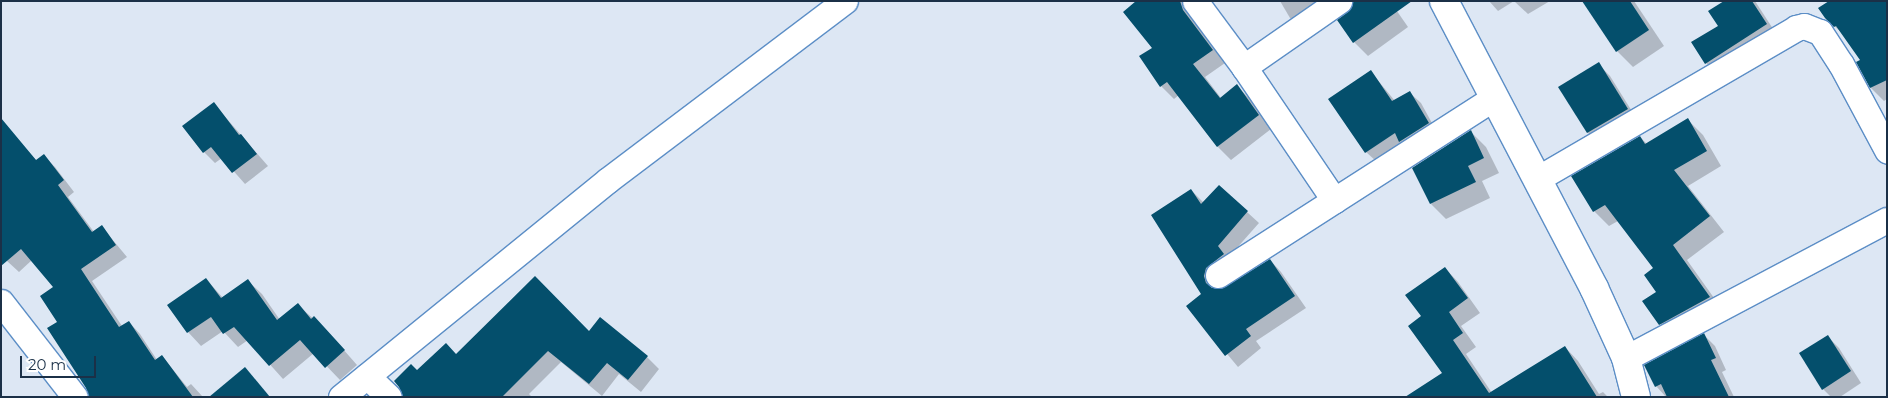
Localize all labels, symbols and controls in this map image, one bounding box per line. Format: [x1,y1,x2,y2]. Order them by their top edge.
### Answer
scale bar [22,346,99,378]
text: 20 m [28,355,66,374]

